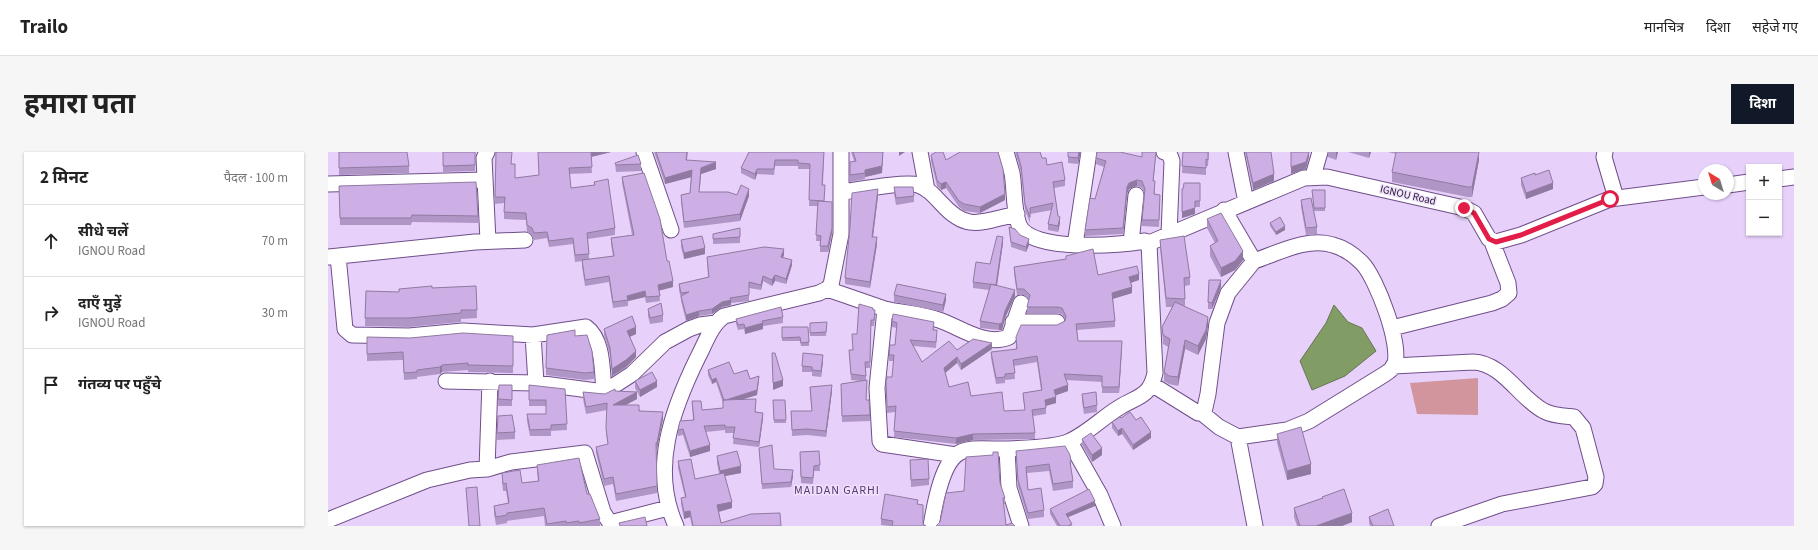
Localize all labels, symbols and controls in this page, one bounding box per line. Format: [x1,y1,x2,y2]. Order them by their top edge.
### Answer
text: Trailo [20,14,68,41]
text: मानचित्र [1644,18,1684,38]
text: दिशा [1706,18,1730,38]
text: सहेजे गए [1752,18,1798,38]
text: हमारा पता [24,84,135,124]
button: दिशा [1731,84,1794,124]
north arrow [1698,164,1734,200]
map controls [1746,164,1782,236]
button: + [1746,164,1782,200]
text: 2 मिनट [40,166,88,190]
text: पैदल · 100 m [224,169,288,187]
street label: IGNOU Road [1379,181,1437,209]
route start [1601,190,1619,208]
route end [1455,199,1473,217]
button: − [1746,200,1782,236]
text: सीधे चलें [78,221,128,242]
icon: ahead [40,230,62,252]
text: 70 m [262,232,288,250]
text: IGNOU Road [78,242,145,260]
text: दाएँ मुड़ें [78,293,121,314]
icon: right [40,302,62,324]
text: 30 m [262,304,288,322]
text: IGNOU Road [78,314,145,332]
icon: arrive [40,374,62,396]
text: गंतव्य पर पहुँचे [78,374,161,395]
district label: MAIDAN GARHI [794,482,880,499]

